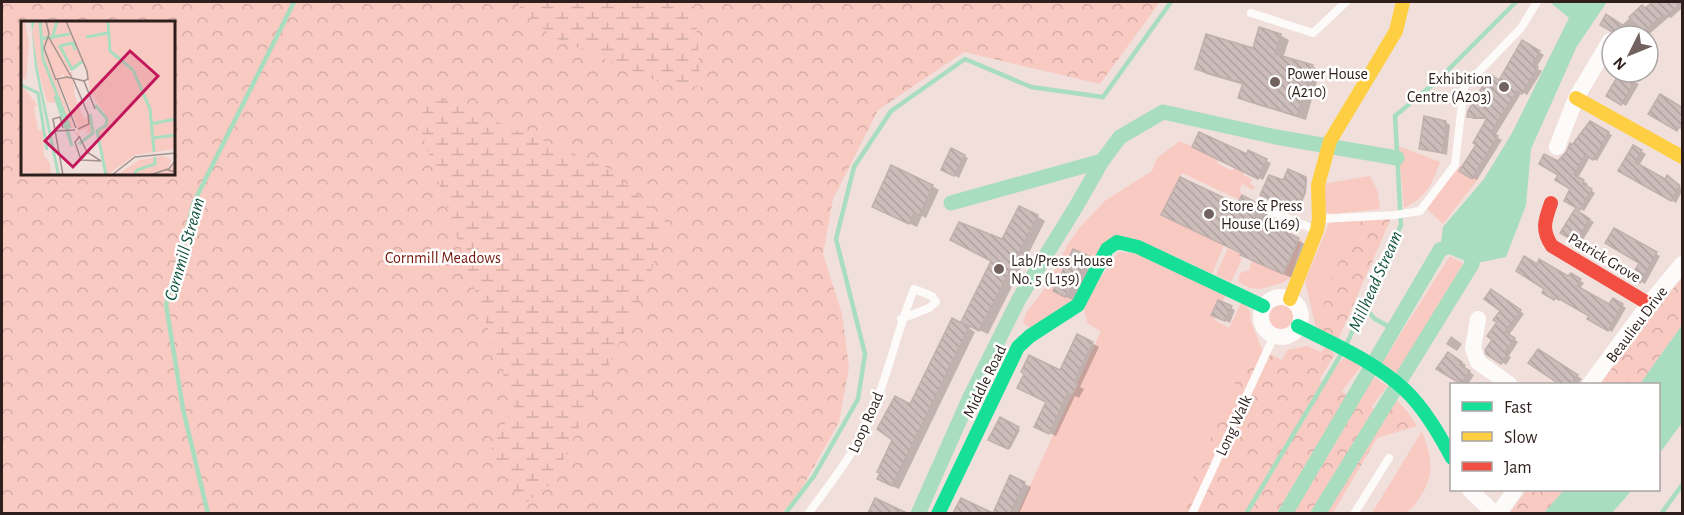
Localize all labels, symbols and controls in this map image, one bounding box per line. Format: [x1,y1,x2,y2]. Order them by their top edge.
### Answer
inset map [21,21,176,176]
north arrow [1600,24,1660,84]
text: N [1610,54,1629,73]
place label: Power House (A210) [1287,66,1368,100]
place label: Exhibition Centre (A203) [1407,71,1492,105]
marker: Power House (A210) [1268,75,1282,89]
marker: Exhibition Centre (A203) [1497,80,1511,94]
water label: Cornmill Stream [162,196,208,303]
place label: Store & Press House (L169) [1221,198,1303,232]
marker: Store & Press House (L169) [1202,207,1216,221]
water label: Millhead Stream [1346,229,1406,334]
street label: Patrick Grove [1565,230,1644,286]
park label: Cornmill Meadows [385,250,501,266]
place label: Lab/Press House No. 5 (L159) [1011,253,1113,287]
marker: Lab/Press House No. 5 (L159) [992,262,1006,276]
street label: Beaulieu Drive [1603,284,1670,366]
street label: Middle Road [960,342,1009,420]
legend [1450,383,1660,491]
street label: Loop Road [845,390,886,455]
street label: Long Walk [1213,392,1255,458]
text: Fast [1504,399,1532,417]
text: Slow [1504,429,1537,447]
text: Jam [1504,459,1532,477]

